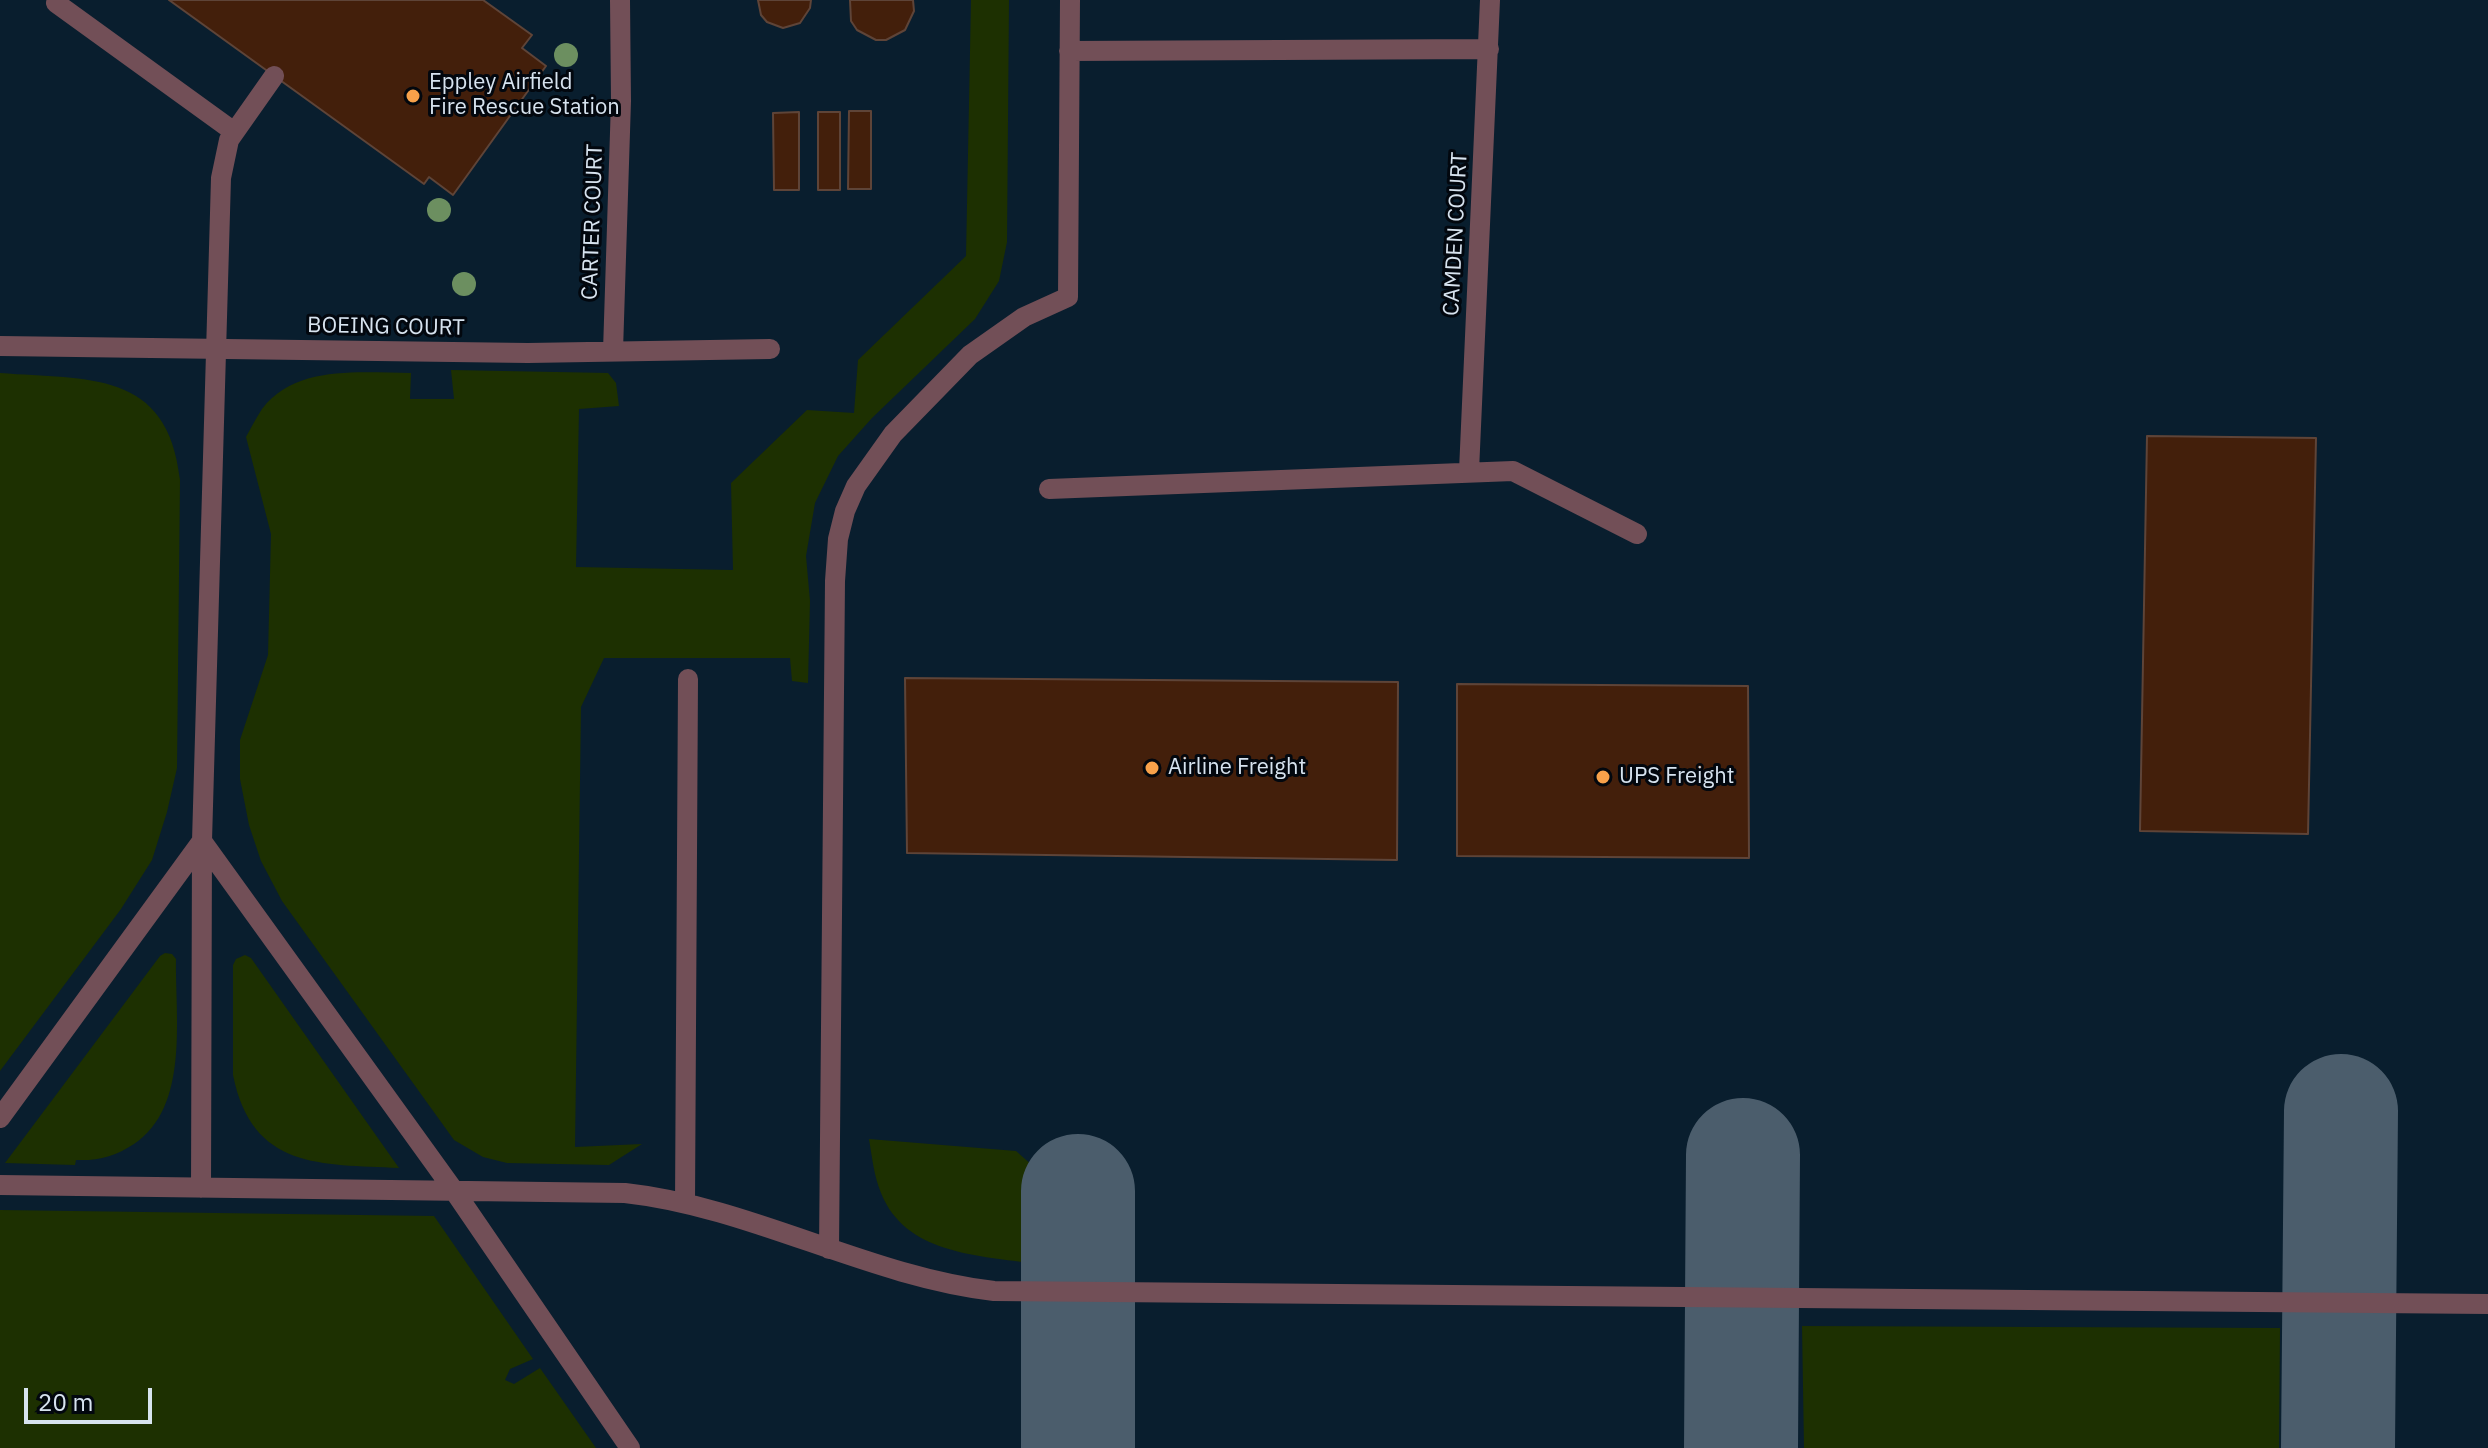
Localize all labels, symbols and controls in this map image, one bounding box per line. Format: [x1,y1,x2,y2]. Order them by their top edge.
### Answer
place label: Eppley Airfield Fire Rescue Station [429,70,620,122]
marker: Eppley Airfield Fire Rescue Station [404,87,422,105]
street label: CARTER COURT [577,144,609,300]
street label: CAMDEN COURT [1439,151,1473,317]
street label: BOEING COURT [307,312,465,342]
place label: Airline Freight [1168,755,1306,781]
marker: Airline Freight [1143,759,1161,777]
place label: UPS Freight [1619,764,1734,790]
marker: UPS Freight [1594,768,1612,786]
scale bar [28,1372,156,1422]
text: 20 m [38,1386,93,1418]

